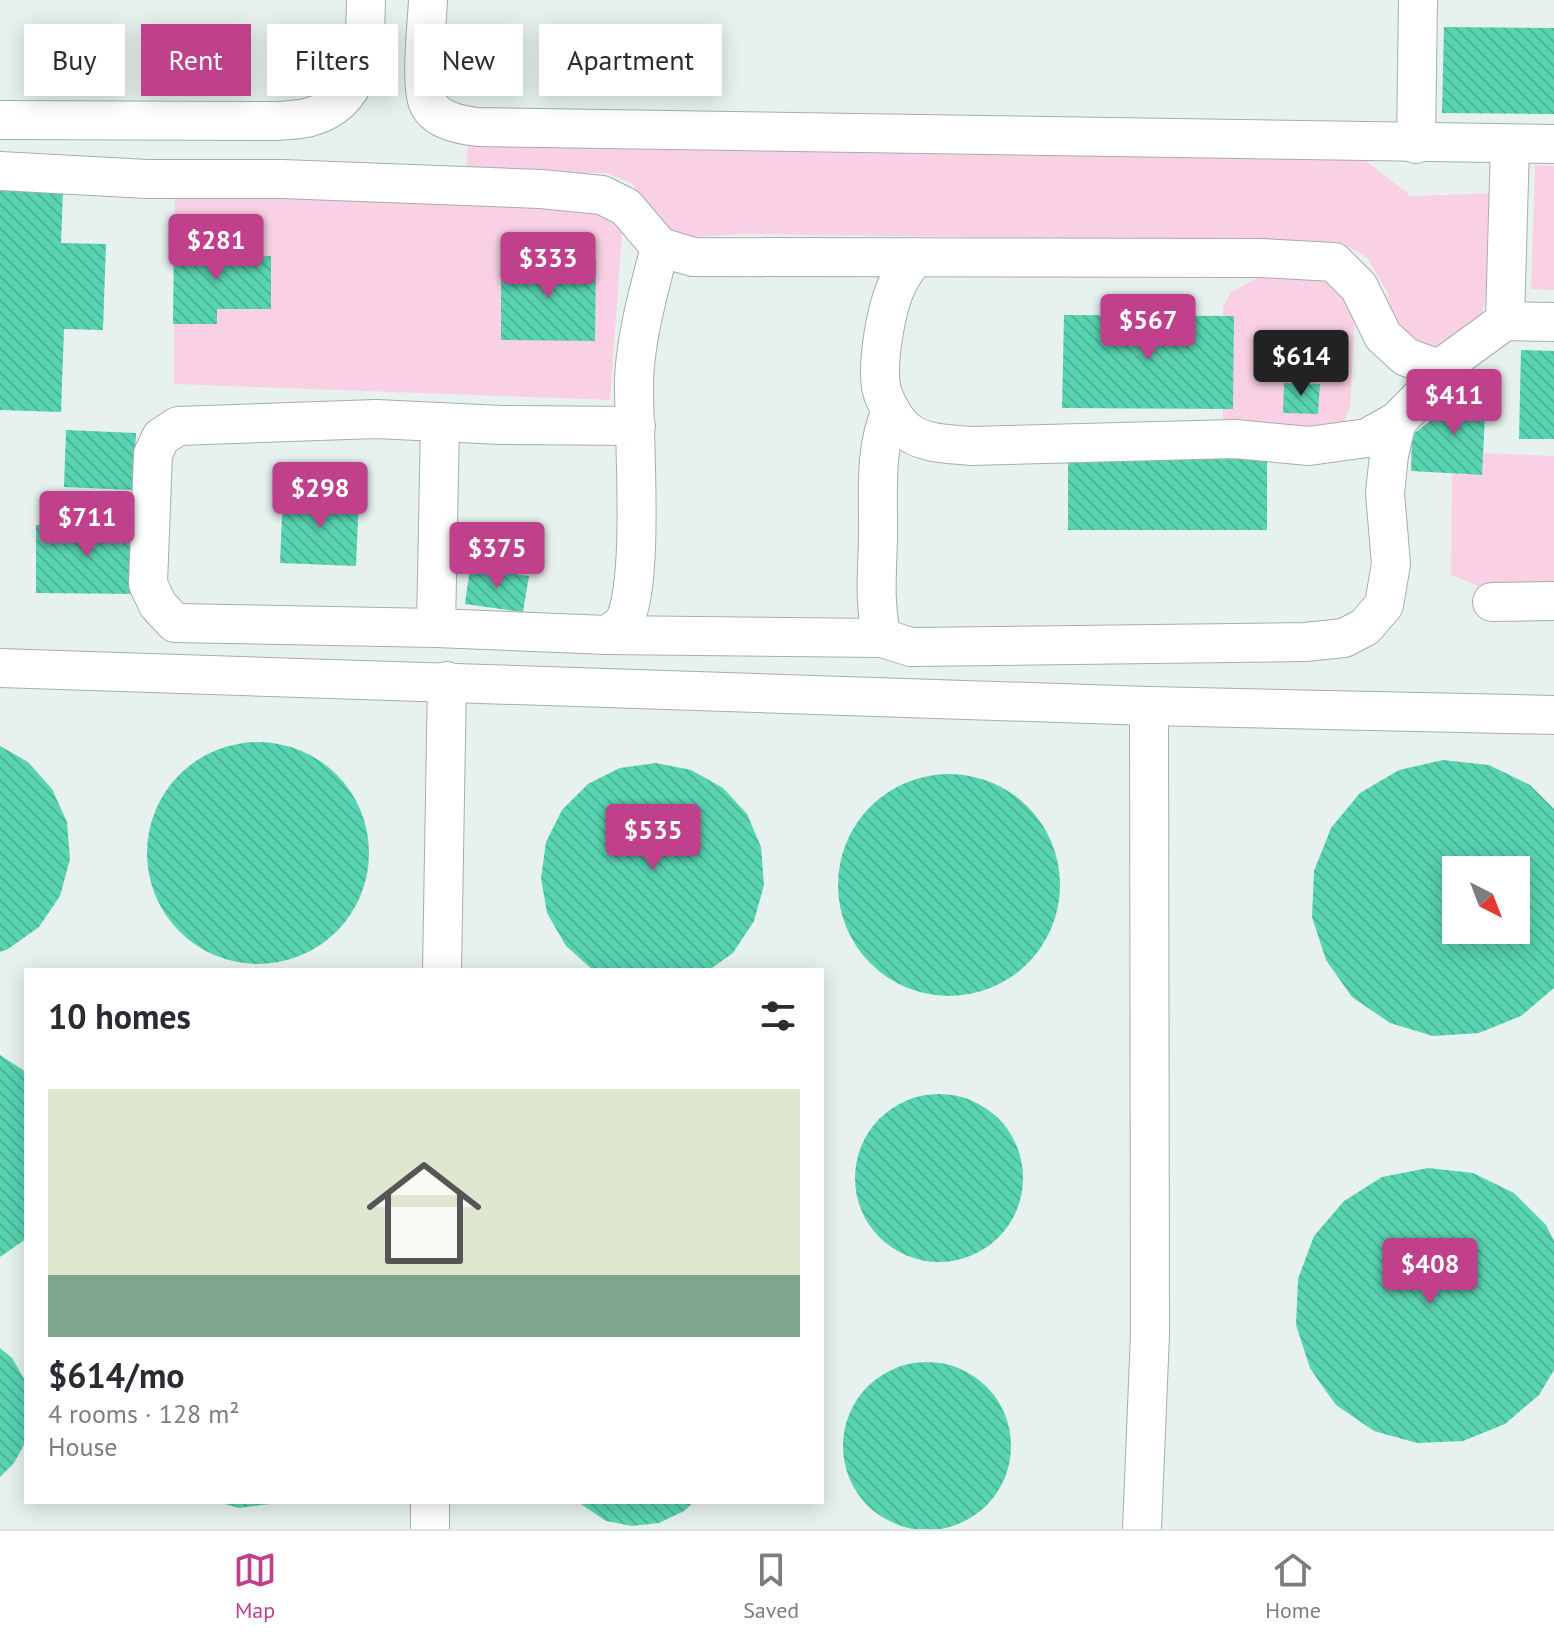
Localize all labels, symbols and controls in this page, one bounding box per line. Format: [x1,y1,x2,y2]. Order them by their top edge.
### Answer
chip: Buy [24,24,125,96]
chip: Rent [141,24,251,96]
chip: Filters [267,24,398,96]
chip: New [414,24,523,96]
chip: Apartment [539,24,722,96]
pin: $281 [169,214,263,282]
text: $281 [187,223,245,256]
pin: $333 [501,232,595,300]
text: $333 [519,241,577,274]
pin: $567 [1101,294,1195,362]
text: $567 [1119,303,1177,336]
pin: $614 [1254,330,1348,398]
text: $614 [1272,339,1330,372]
pin: $411 [1407,369,1501,437]
text: $411 [1425,378,1483,411]
pin: $298 [273,462,367,530]
text: $298 [291,471,349,504]
pin: $711 [40,491,134,559]
text: $711 [58,500,116,533]
pin: $375 [450,522,544,590]
text: $375 [468,531,526,564]
pin: $535 [606,804,700,872]
text: $535 [624,813,682,846]
north arrow [1442,856,1530,944]
map controls [1442,856,1530,944]
text: 10 homes [48,994,191,1038]
icon: filters [756,994,800,1038]
icon: home [352,1141,496,1285]
pin: $408 [1383,1238,1477,1306]
text: $408 [1401,1247,1459,1280]
text: $614/mo [48,1353,185,1397]
text: 4 rooms · 128 m² [48,1397,240,1430]
text: House [48,1430,118,1463]
tab: Map [233,1548,277,1624]
tab: Saved [743,1548,799,1624]
tab: Home [1265,1548,1321,1624]

